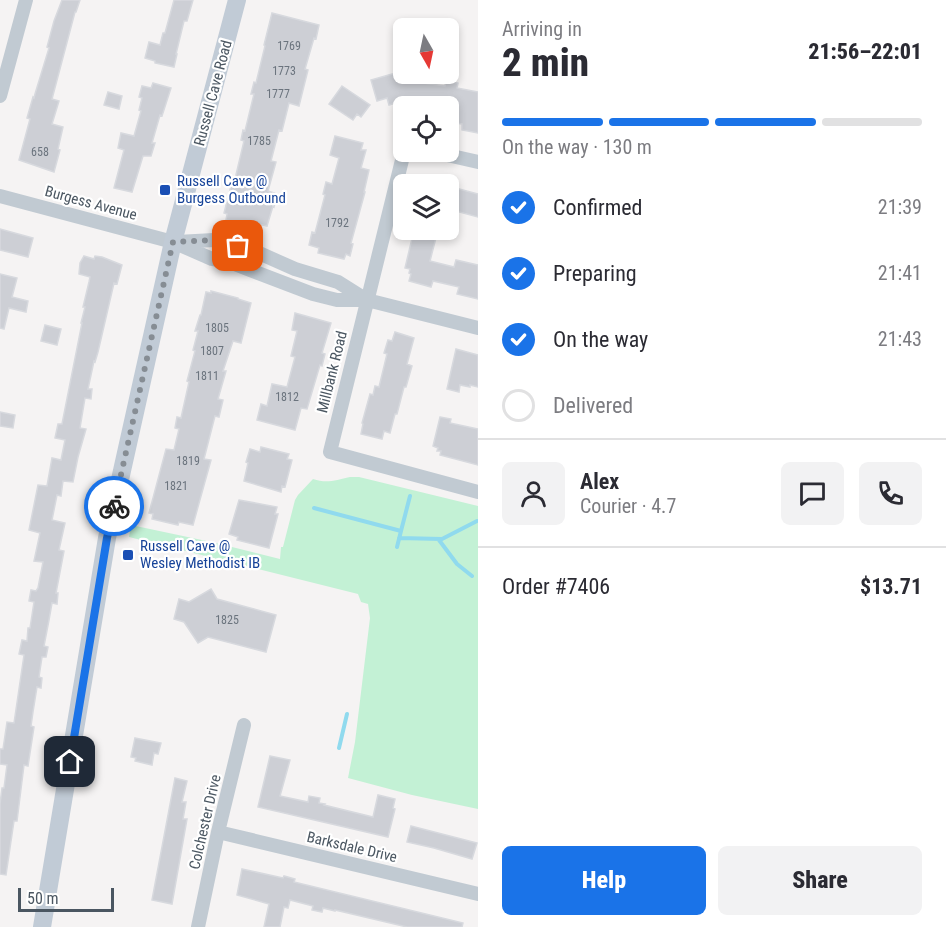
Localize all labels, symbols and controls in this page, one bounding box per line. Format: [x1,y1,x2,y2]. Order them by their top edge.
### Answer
text: Arriving in [502,17,582,41]
north arrow [393,18,459,84]
map controls [393,18,459,240]
street label: Russell Cave Road [190,38,236,148]
house number: 1769 [277,39,301,53]
text: 21:56–22:01 [808,39,922,64]
text: 2 min [502,40,589,86]
house number: 1773 [272,64,296,78]
house number: 1777 [266,87,290,101]
button: locate [393,96,459,162]
house number: 1785 [247,134,271,148]
text: On the way · 130 m [502,135,652,159]
house number: 658 [31,145,49,159]
place label: Russell Cave @ Burgess Outbound [177,172,286,207]
button: layers [393,174,459,240]
street label: Burgess Avenue [43,182,139,224]
marker: Russell Cave @ Burgess Outbound [158,183,172,197]
icon: check [502,191,535,224]
text: Confirmed [553,195,642,220]
text: 21:39 [878,195,922,219]
house number: 1792 [325,216,349,230]
pin [212,220,263,271]
icon: bag [221,229,254,262]
icon: check [502,257,535,290]
text: Preparing [553,261,637,286]
text: 21:41 [878,261,922,285]
house number: 1805 [205,321,229,335]
icon: check [502,323,535,356]
text: On the way [553,327,648,352]
text: 21:43 [878,327,922,351]
street label: Millbank Road [313,329,351,415]
house number: 1807 [200,344,224,358]
house number: 1811 [195,369,219,383]
house number: 1812 [275,390,299,404]
text: Delivered [553,393,633,418]
house number: 1819 [176,454,200,468]
button: person [502,462,565,525]
button: chat [781,462,844,525]
button: phone [859,462,922,525]
text: Alex [580,469,619,494]
courier [84,476,144,536]
house number: 1821 [164,479,188,493]
icon: bike [98,490,131,523]
text: Courier · 4.7 [580,494,676,518]
place label: Russell Cave @ Wesley Methodist IB [140,537,260,572]
marker: Russell Cave @ Wesley Methodist IB [121,548,135,562]
text: Order #7406 [502,574,610,599]
text: $13.71 [860,574,922,599]
house number: 1825 [215,613,239,627]
pin [44,736,95,787]
icon: home [53,745,86,778]
street label: Colchester Drive [185,773,225,871]
street label: Barksdale Drive [305,828,399,866]
button: Help [502,846,706,915]
button: Share [718,846,922,915]
scale bar [18,885,114,912]
text: 50 m [27,889,59,908]

